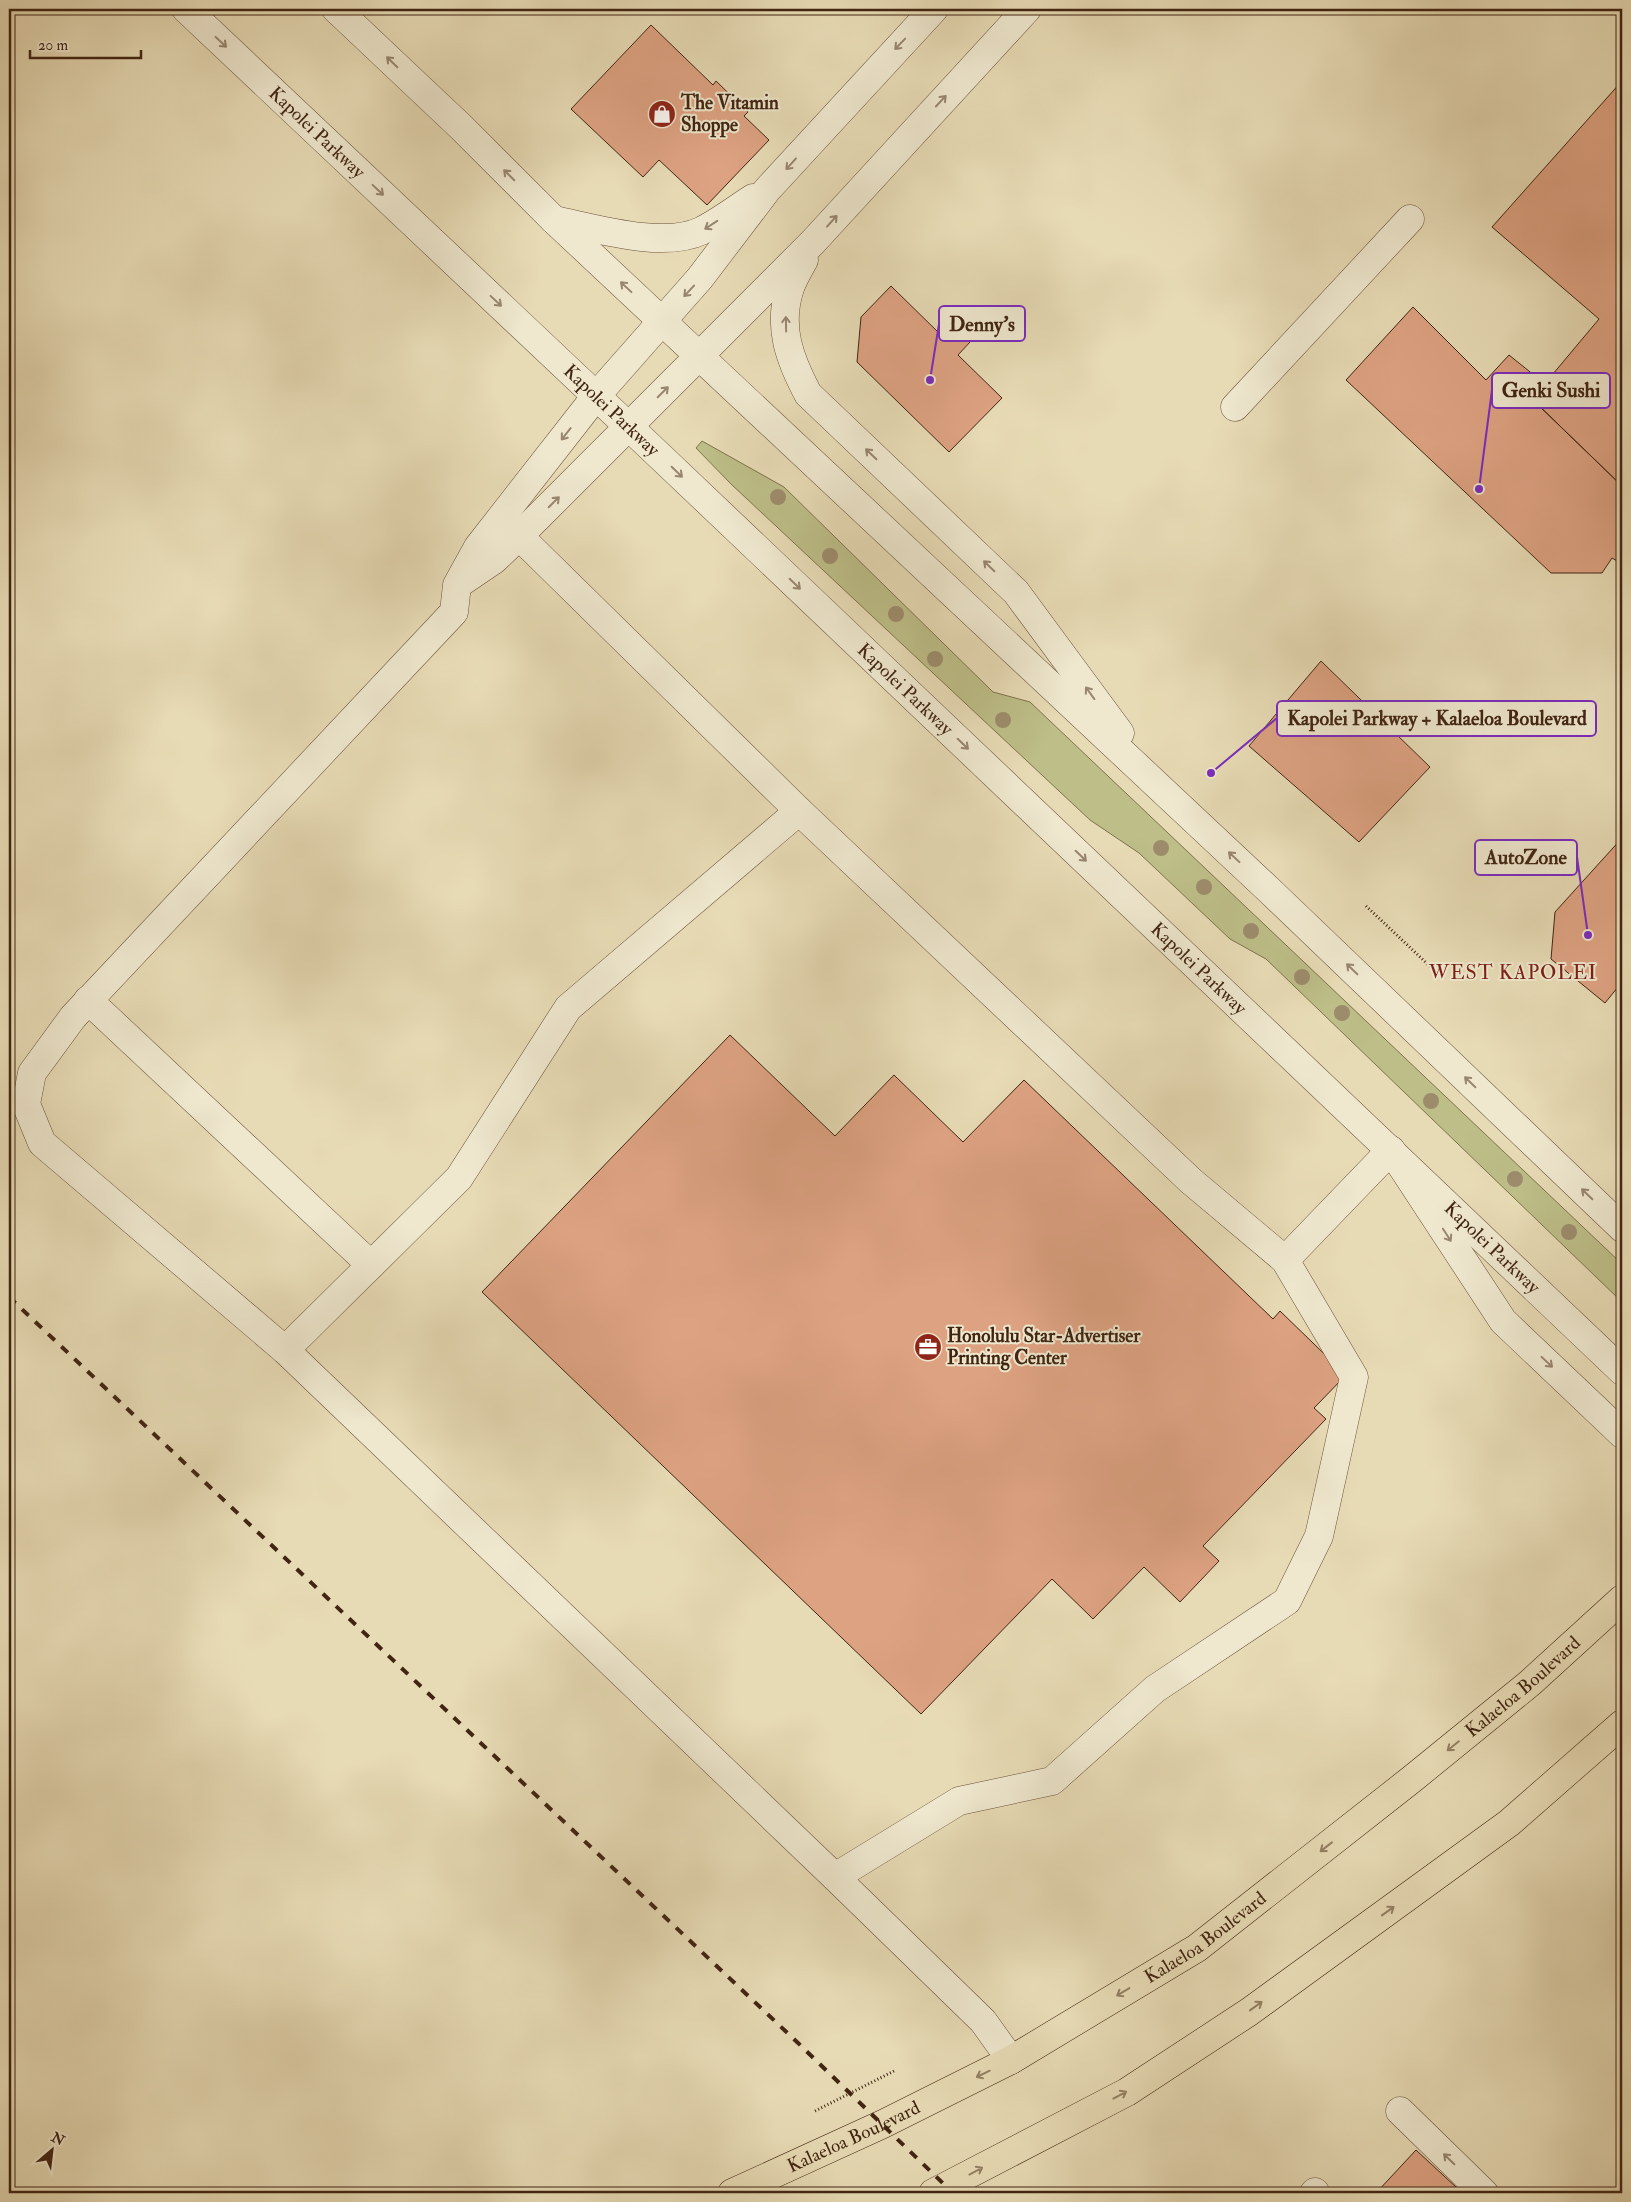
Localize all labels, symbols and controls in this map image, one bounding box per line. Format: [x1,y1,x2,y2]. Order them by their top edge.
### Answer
scale bar [30,28,141,60]
text: 20 m [38,36,68,55]
one-way arrow [215,36,228,48]
one-way arrow [894,38,906,50]
one-way arrow [386,56,398,68]
street label: Kapolei Parkway [264,81,371,184]
place label: The Vitamin Shoppe [680,91,779,138]
one-way arrow [935,94,947,107]
shop icon: The Vitamin Shoppe [647,99,677,129]
one-way arrow [785,157,796,170]
one-way arrow [503,169,515,181]
one-way arrow [371,184,384,196]
one-way arrow [826,214,838,227]
one-way arrow [704,219,718,230]
one-way arrow [620,281,632,293]
one-way arrow [683,284,695,297]
one-way arrow [489,295,502,307]
callout: Denny's [939,306,1025,341]
text: Denny's [949,312,1015,338]
one-way arrow [781,316,790,332]
street label: Kapolei Parkway [558,359,665,462]
callout: Genki Sushi [1492,373,1610,408]
text: Genki Sushi [1502,378,1601,403]
one-way arrow [657,387,669,399]
one-way arrow [561,428,572,441]
one-way arrow [865,448,878,460]
one-way arrow [671,466,683,478]
one-way arrow [548,496,560,508]
one-way arrow [983,560,995,572]
one-way arrow [788,578,801,590]
street label: Kapolei Parkway [852,638,959,741]
one-way arrow [1085,686,1095,700]
callout: Kapolei Parkway + Kalaeloa Boulevard [1277,701,1596,736]
text: Kapolei Parkway + Kalaeloa Boulevard [1287,706,1587,732]
one-way arrow [957,738,970,750]
callout: AutoZone [1475,840,1577,875]
text: AutoZone [1484,845,1568,870]
one-way arrow [1075,850,1088,862]
one-way arrow [1228,852,1241,863]
street label: Kapolei Parkway [1146,917,1252,1020]
district label: WEST KAPOLEI [1428,960,1597,985]
one-way arrow [1346,963,1358,975]
one-way arrow [1463,1076,1476,1088]
one-way arrow [1581,1188,1593,1200]
street label: Kapolei Parkway [1439,1196,1546,1299]
one-way arrow [1442,1228,1452,1242]
place label: Honolulu Star-Advertiser Printing Center [947,1324,1141,1371]
office icon: Honolulu Star-Advertiser Printing Center [913,1332,943,1362]
one-way arrow [1540,1356,1553,1368]
street label: Kalaeloa Boulevard [1461,1630,1586,1743]
one-way arrow [1447,1740,1460,1751]
one-way arrow [1320,1841,1333,1852]
street label: Kalaeloa Boulevard [1140,1886,1272,1989]
one-way arrow [1381,1906,1395,1916]
one-way arrow [1117,1988,1131,1998]
one-way arrow [1249,2001,1263,2011]
one-way arrow [976,2070,991,2079]
one-way arrow [1112,2090,1127,2099]
street label: Kalaeloa Boulevard [783,2095,925,2178]
north arrow [28,2124,78,2174]
text: N [47,2128,68,2150]
one-way arrow [1443,2153,1455,2165]
one-way arrow [969,2166,984,2176]

